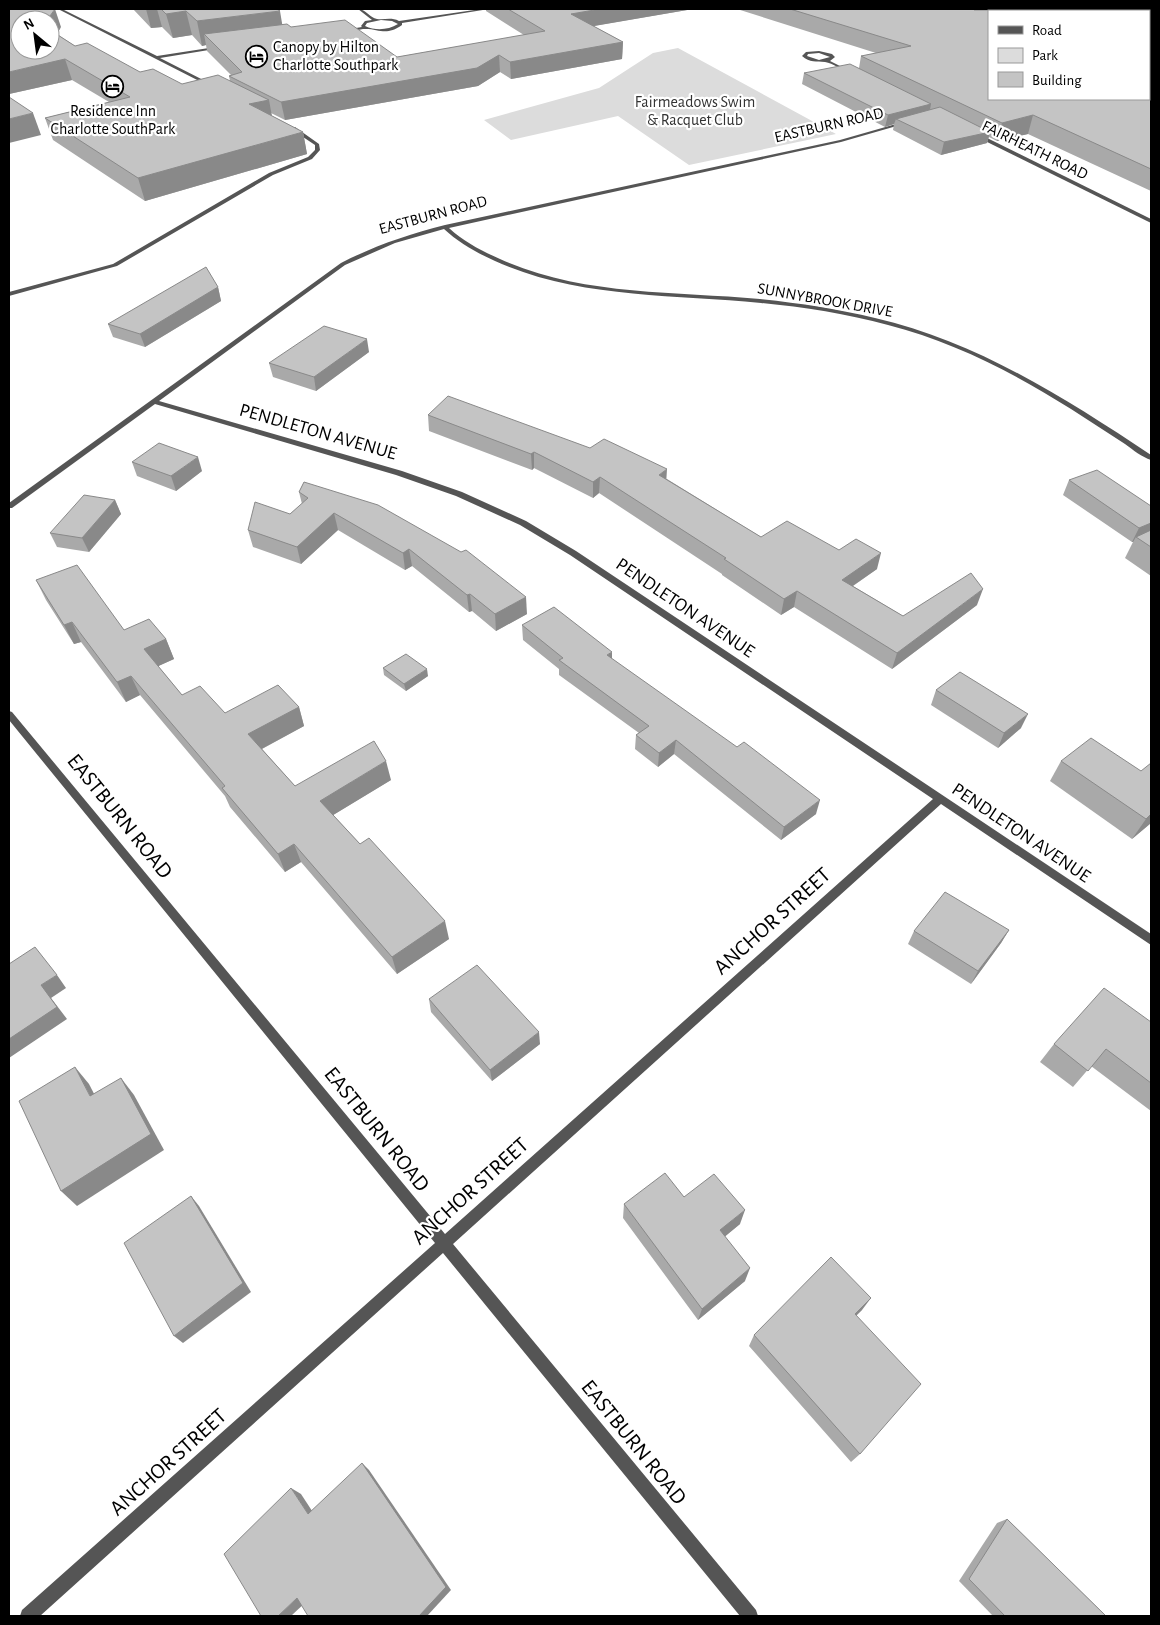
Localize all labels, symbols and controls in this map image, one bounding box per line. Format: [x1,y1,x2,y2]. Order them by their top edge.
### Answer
north arrow [10,10,60,60]
legend [988,10,1150,100]
text: N [22,16,37,33]
text: Road [1032,23,1062,38]
place label: Canopy by Hilton Charlotte Southpark [273,39,399,73]
hotel icon: Canopy by Hilton Charlotte Southpark [245,44,269,68]
text: Park [1032,48,1058,63]
text: Building [1032,73,1082,88]
hotel icon: Residence Inn Charlotte SouthPark [101,75,125,99]
park label: Fairmeadows Swim & Racquet Club [635,94,755,128]
place label: Residence Inn Charlotte SouthPark [51,103,176,137]
street label: EASTBURN ROAD [773,105,885,145]
street label: FAIRHEATH ROAD [980,117,1090,183]
street label: EASTBURN ROAD [377,193,489,237]
street label: SUNNYBROOK DRIVE [756,280,894,320]
street label: PENDLETON AVENUE [237,400,399,464]
street label: PENDLETON AVENUE [612,555,758,661]
street label: EASTBURN ROAD [63,750,177,882]
street label: PENDLETON AVENUE [948,780,1094,886]
street label: ANCHOR STREET [710,863,835,979]
street label: EASTBURN ROAD [320,1063,434,1195]
street label: ANCHOR STREET [408,1133,533,1249]
street label: EASTBURN ROAD [577,1376,691,1508]
street label: ANCHOR STREET [106,1404,231,1520]

